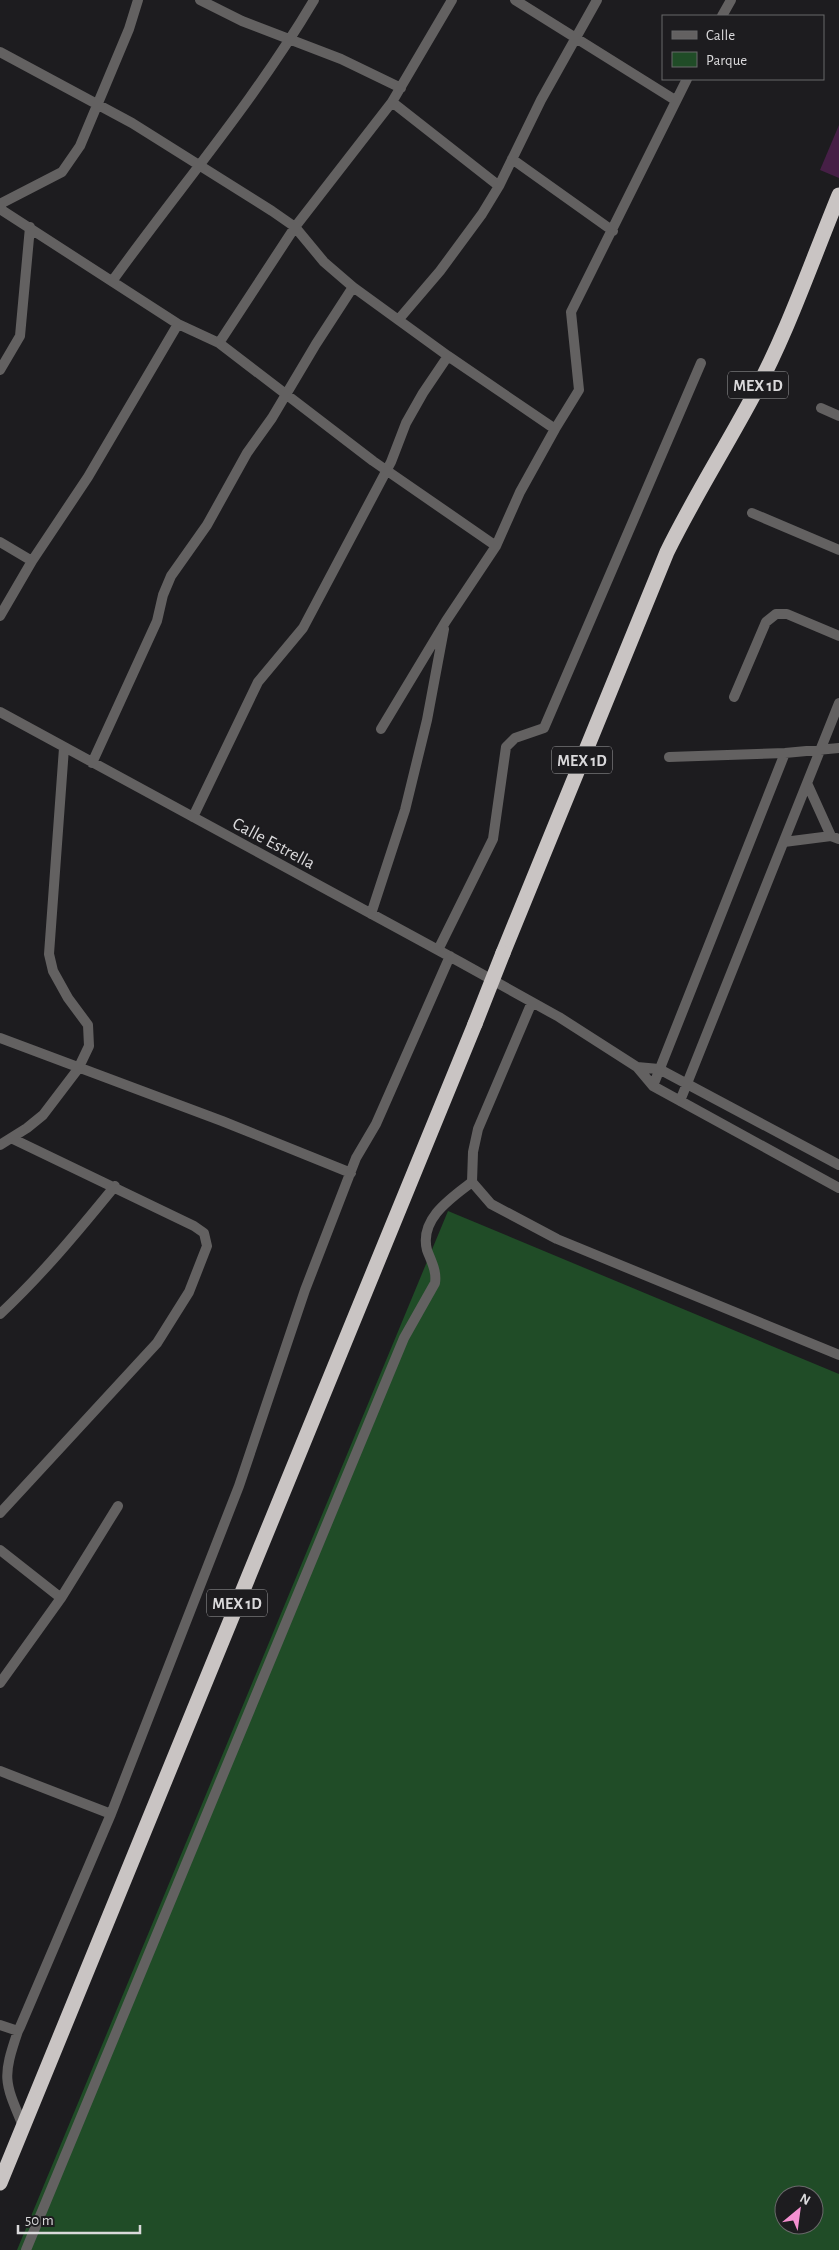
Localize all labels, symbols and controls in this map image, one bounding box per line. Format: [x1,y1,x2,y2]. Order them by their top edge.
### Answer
legend [662,15,824,80]
text: Calle [706,28,735,43]
text: Parque [706,53,747,68]
road number: MEX 1D [728,372,788,398]
road number: MEX 1D [552,746,612,774]
street label: Calle Estrella [229,815,318,873]
road number: MEX 1D [207,1590,267,1616]
north arrow [774,2185,824,2235]
text: N [797,2191,812,2208]
scale bar [18,2202,140,2234]
text: 50 m [25,2213,54,2228]

